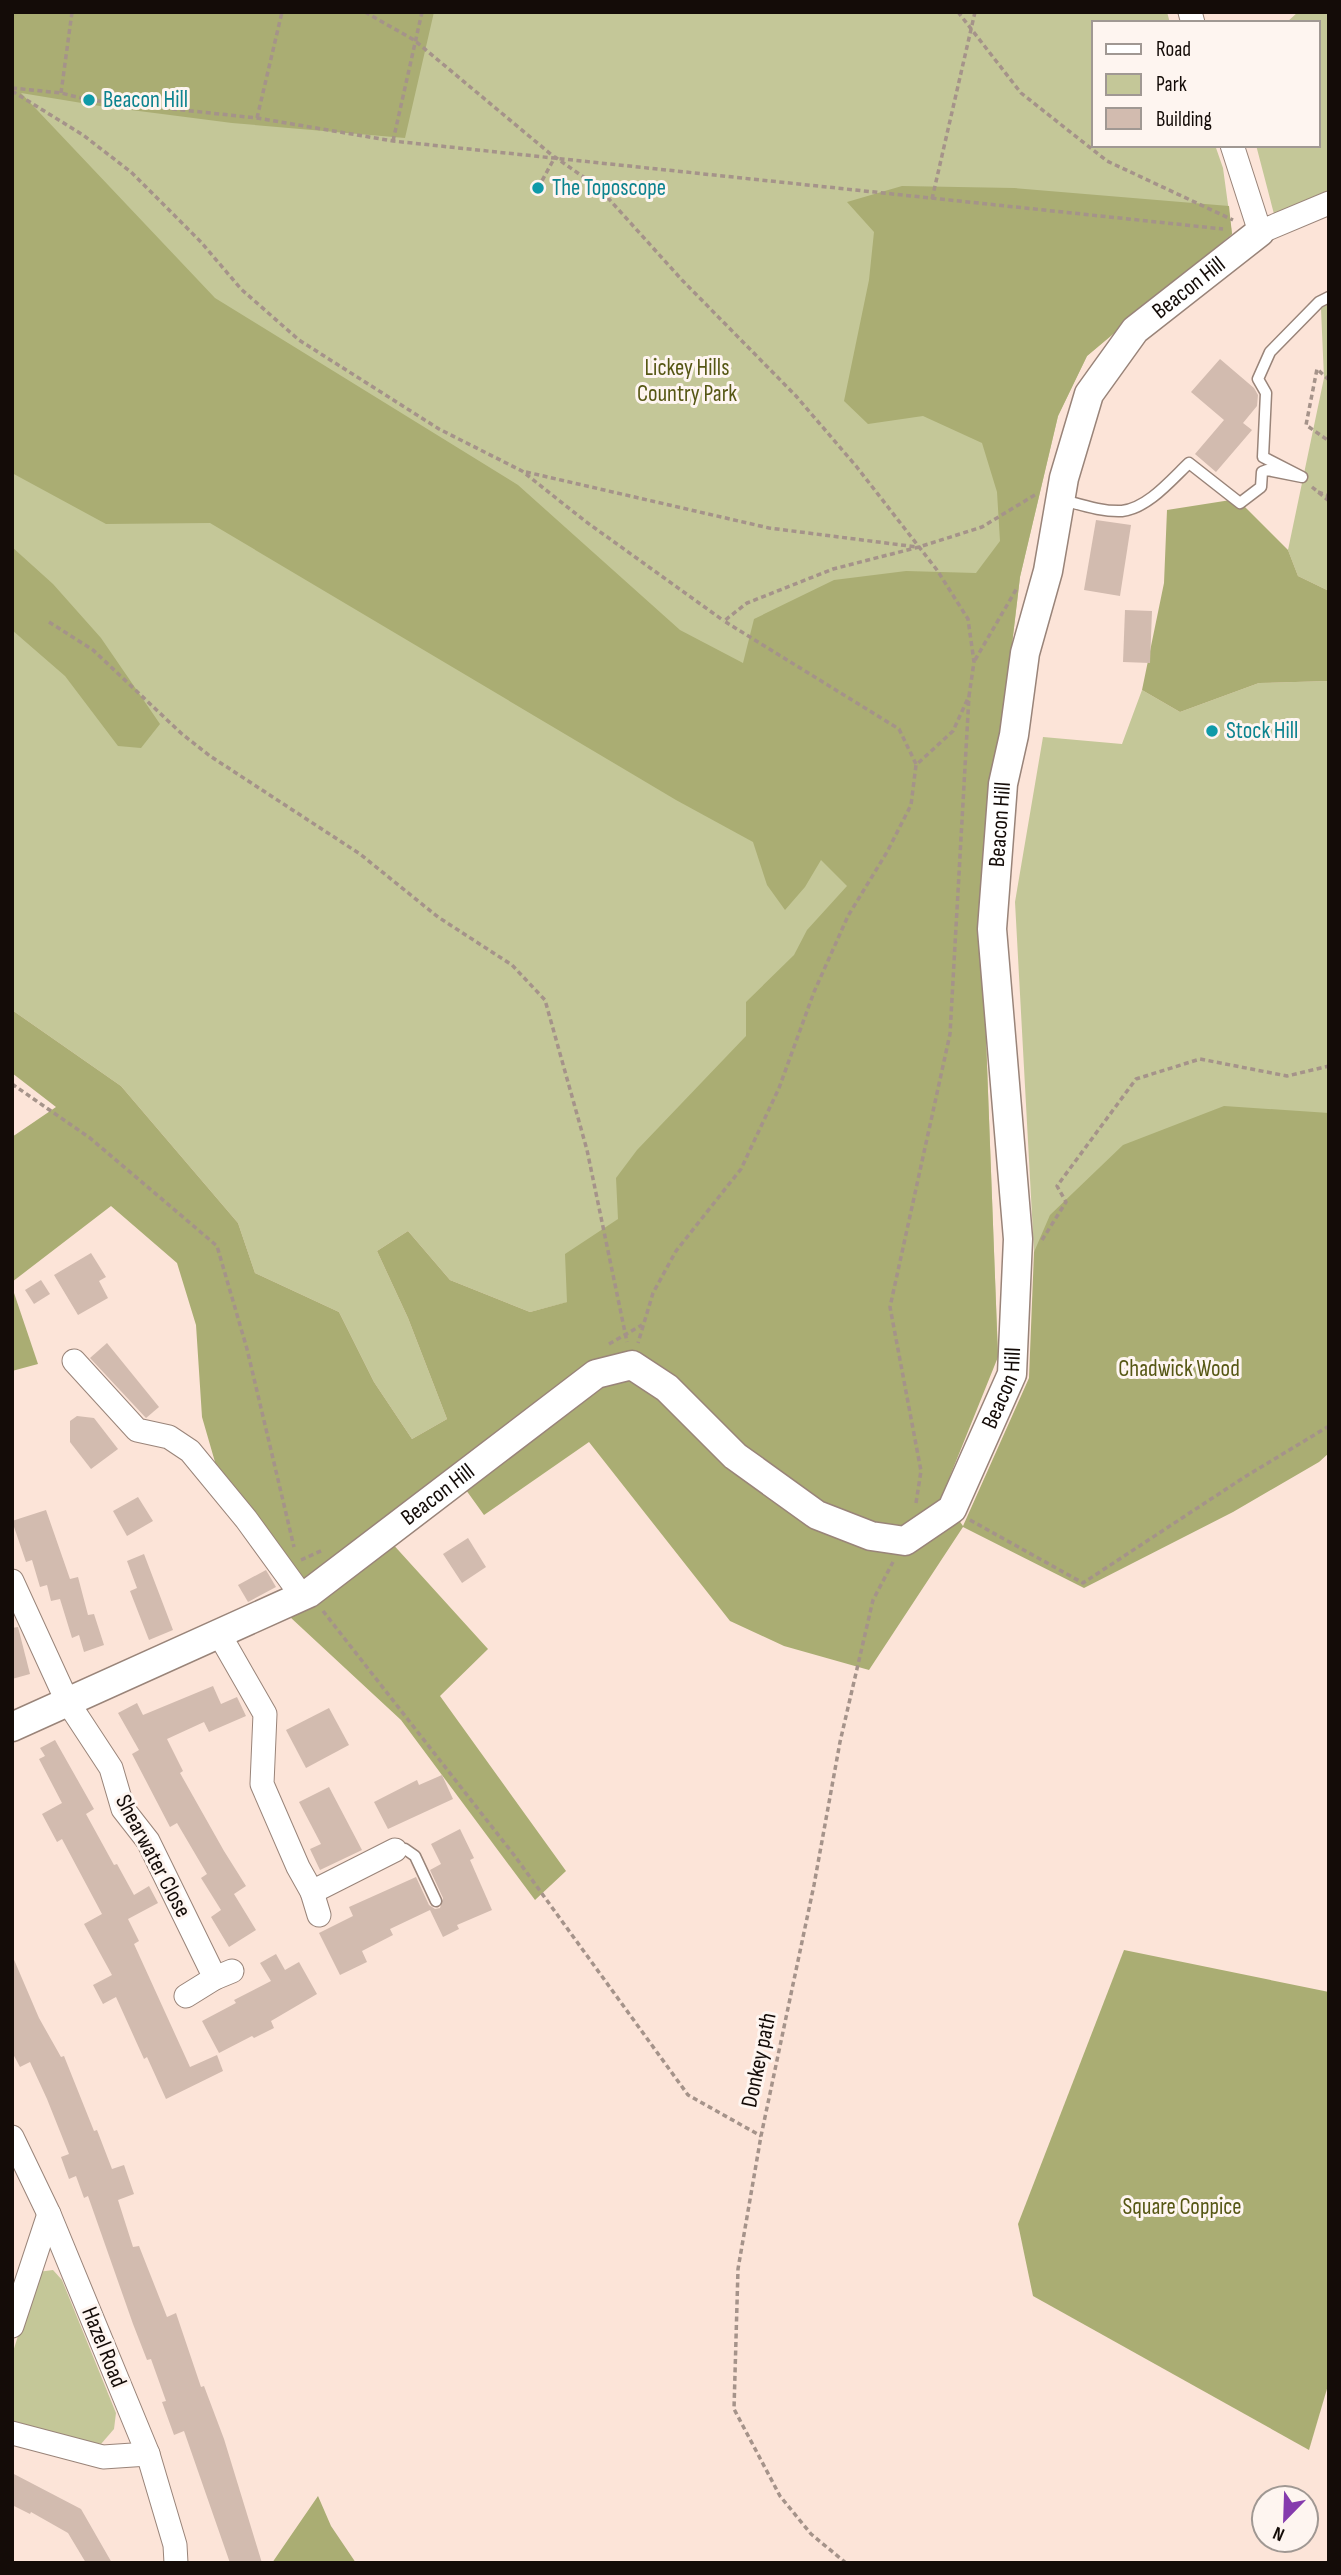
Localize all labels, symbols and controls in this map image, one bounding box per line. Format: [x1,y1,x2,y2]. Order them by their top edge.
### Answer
legend [1092,21,1320,147]
text: Road [1156,37,1191,62]
text: Park [1156,72,1187,97]
place label: Beacon Hill [103,86,188,114]
marker: Beacon Hill [81,92,97,108]
text: Building [1156,107,1212,132]
place label: The Toposcope [552,174,666,202]
marker: The Toposcope [530,180,546,196]
street label: Beacon Hill [1147,250,1231,325]
park label: Lickey Hills Country Park [637,354,737,408]
place label: Stock Hill [1226,717,1298,745]
marker: Stock Hill [1204,723,1220,739]
street label: Beacon Hill [983,781,1017,868]
street label: Beacon Hill [975,1347,1027,1433]
park label: Chadwick Wood [1118,1355,1240,1383]
street label: Beacon Hill [396,1458,480,1532]
street label: Shearwater Close [109,1790,197,1922]
street label: Donkey path [735,2010,783,2110]
park label: Square Coppice [1122,2193,1242,2221]
street label: Hazel Road [75,2303,133,2391]
north arrow [1250,2484,1320,2554]
text: N [1270,2521,1288,2546]

